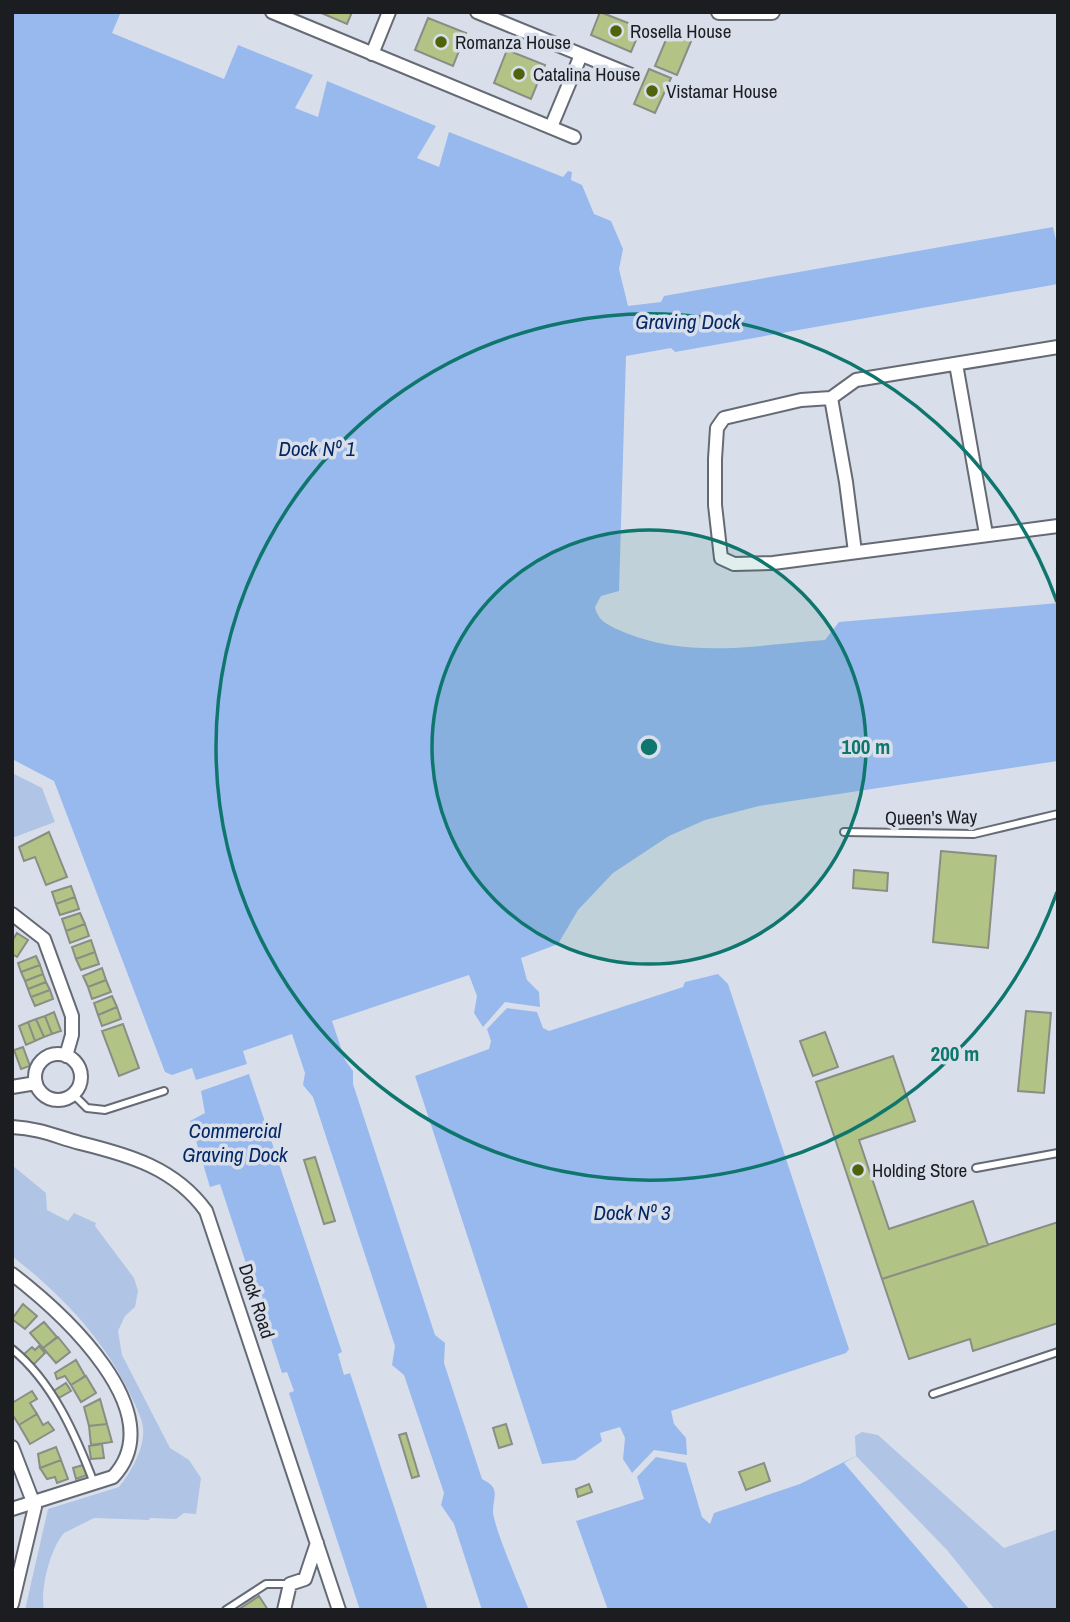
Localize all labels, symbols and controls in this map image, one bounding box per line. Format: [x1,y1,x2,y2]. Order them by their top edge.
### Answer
place label: Rosella House [630,18,731,44]
marker: Rosella House [608,23,624,39]
place label: Romanza House [455,29,571,55]
marker: Romanza House [433,34,449,50]
place label: Catalina House [533,61,640,87]
marker: Catalina House [511,66,527,82]
place label: Vistamar House [666,78,777,104]
marker: Vistamar House [644,83,660,99]
water label: Graving Dock [635,307,742,336]
water label: Dock Nº 1 [278,434,356,463]
text: 100 m [842,732,890,761]
centre of rings [637,735,661,759]
street label: Queen's Way [885,803,978,831]
text: 200 m [931,1039,979,1068]
water label: Commercial Graving Dock [182,1116,289,1169]
place label: Holding Store [872,1157,967,1183]
marker: Holding Store [850,1162,866,1178]
water label: Dock Nº 3 [593,1198,671,1227]
street label: Dock Road [233,1260,281,1342]

